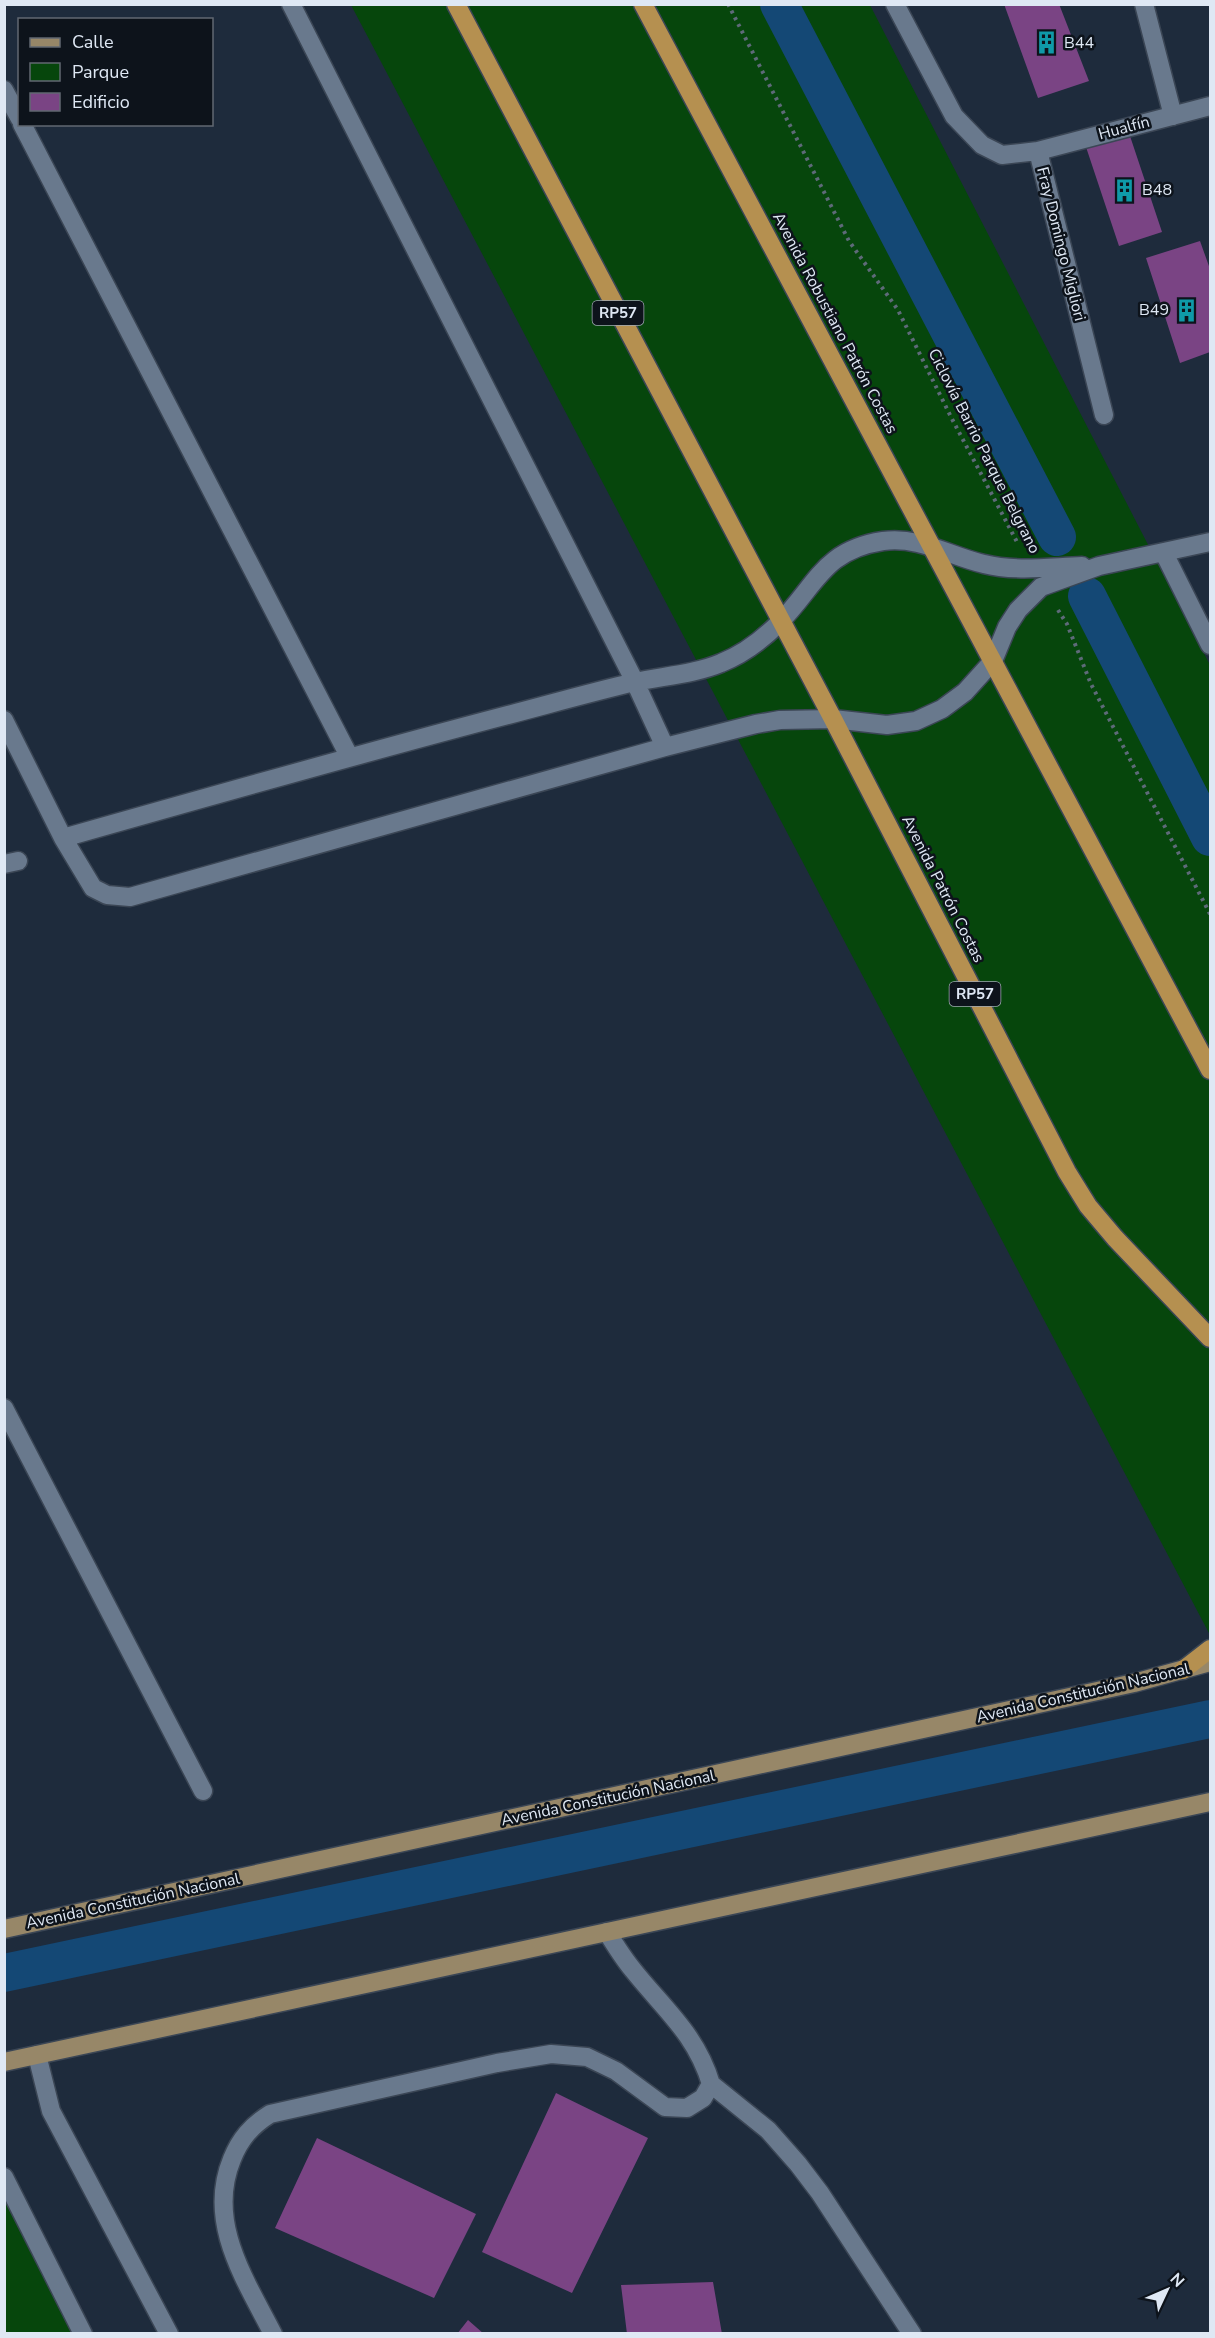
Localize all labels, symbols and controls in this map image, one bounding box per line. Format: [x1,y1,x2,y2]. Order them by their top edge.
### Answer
legend [18,18,213,126]
text: Calle [72,30,114,54]
building icon: B44 [1033,30,1059,56]
place label: B44 [1064,32,1094,54]
text: Parque [72,60,129,84]
text: Edificio [72,90,130,114]
street label: Hualfín [1096,111,1152,145]
street label: Fray Domingo Migliori [1031,165,1091,323]
building icon: B48 [1111,177,1137,203]
place label: B48 [1142,179,1172,201]
street label: Avenida Robustiano Patrón Costas [767,208,903,438]
building icon: B49 [1174,297,1200,323]
place label: B49 [1139,299,1169,321]
road number: RP57 [592,301,644,325]
street label: Ciclovía Barrio Parque Belgrano [923,345,1046,557]
street label: Avenida Patrón Costas [896,812,990,966]
road number: RP57 [950,982,1000,1006]
street label: Avenida Constitución Nacional [974,1658,1192,1728]
street label: Avenida Constitución Nacional [499,1765,717,1831]
street label: Avenida Constitución Nacional [24,1868,242,1934]
north arrow [1137,2260,1197,2320]
text: N [1165,2268,1189,2292]

